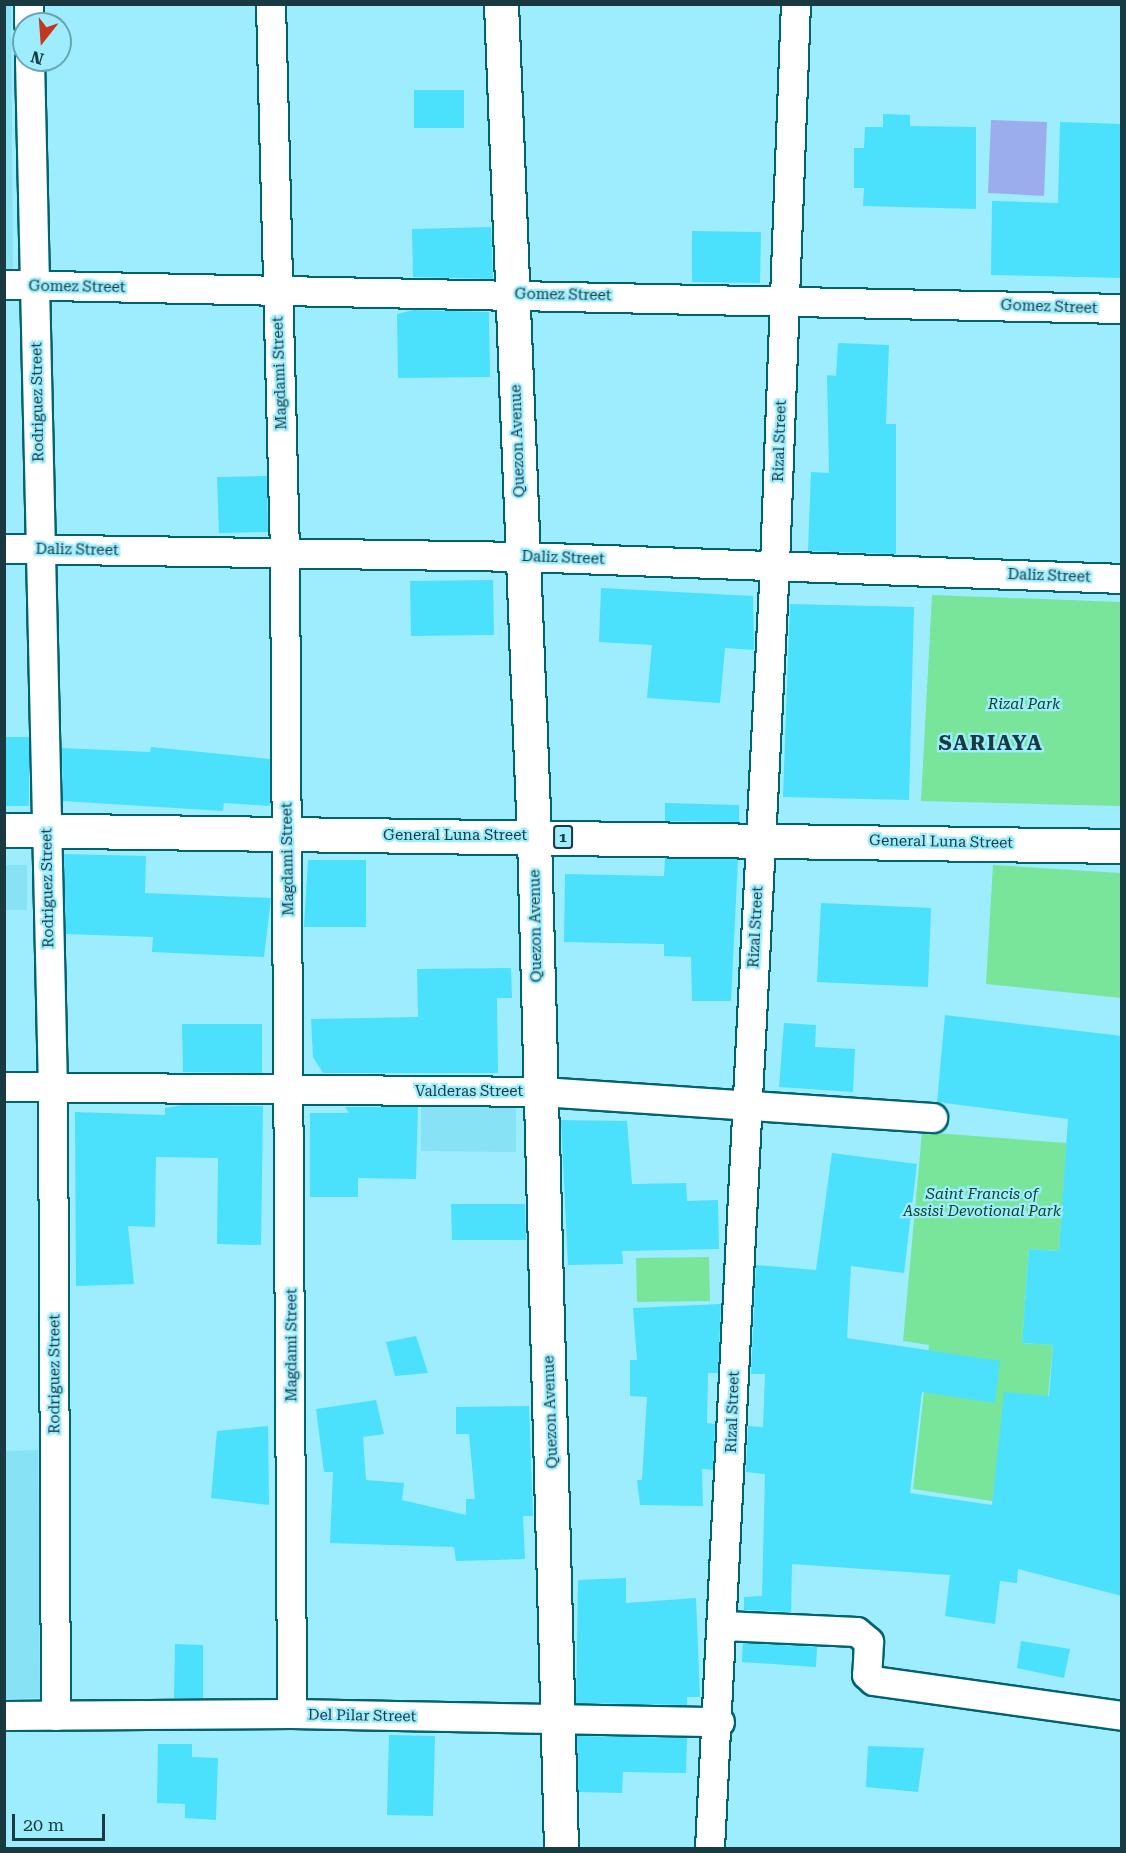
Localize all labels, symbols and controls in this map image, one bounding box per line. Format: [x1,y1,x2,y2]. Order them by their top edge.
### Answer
north arrow [12,12,72,72]
text: N [29,47,46,69]
street label: Gomez Street [28,277,126,297]
street label: Gomez Street [514,285,612,305]
street label: Gomez Street [1000,296,1098,318]
street label: Magdami Street [269,316,291,430]
street label: Rodriguez Street [28,342,48,462]
street label: Quezon Avenue [507,384,529,498]
street label: Rizal Street [770,400,790,482]
street label: Daliz Street [35,540,119,560]
street label: Daliz Street [521,548,605,568]
street label: Daliz Street [1007,566,1091,586]
park label: Rizal Park [988,696,1060,714]
district label: SARIAYA [939,730,1043,756]
street label: Magdami Street [278,802,298,916]
road number: 1 [552,826,574,848]
street label: General Luna Street [383,827,527,845]
street label: Rodriguez Street [38,828,58,948]
street label: General Luna Street [869,832,1013,852]
street label: Quezon Avenue [526,869,546,983]
street label: Rizal Street [745,886,767,968]
street label: Valderas Street [415,1083,523,1101]
park label: Saint Francis of Assisi Devotional Park [903,1185,1061,1220]
street label: Magdami Street [283,1288,301,1402]
street label: Rodriguez Street [46,1314,64,1434]
street label: Quezon Avenue [540,1355,562,1469]
street label: Rizal Street [723,1371,743,1453]
street label: Del Pilar Street [308,1706,416,1726]
scale bar [15,1802,108,1840]
text: 20 m [23,1814,64,1835]

